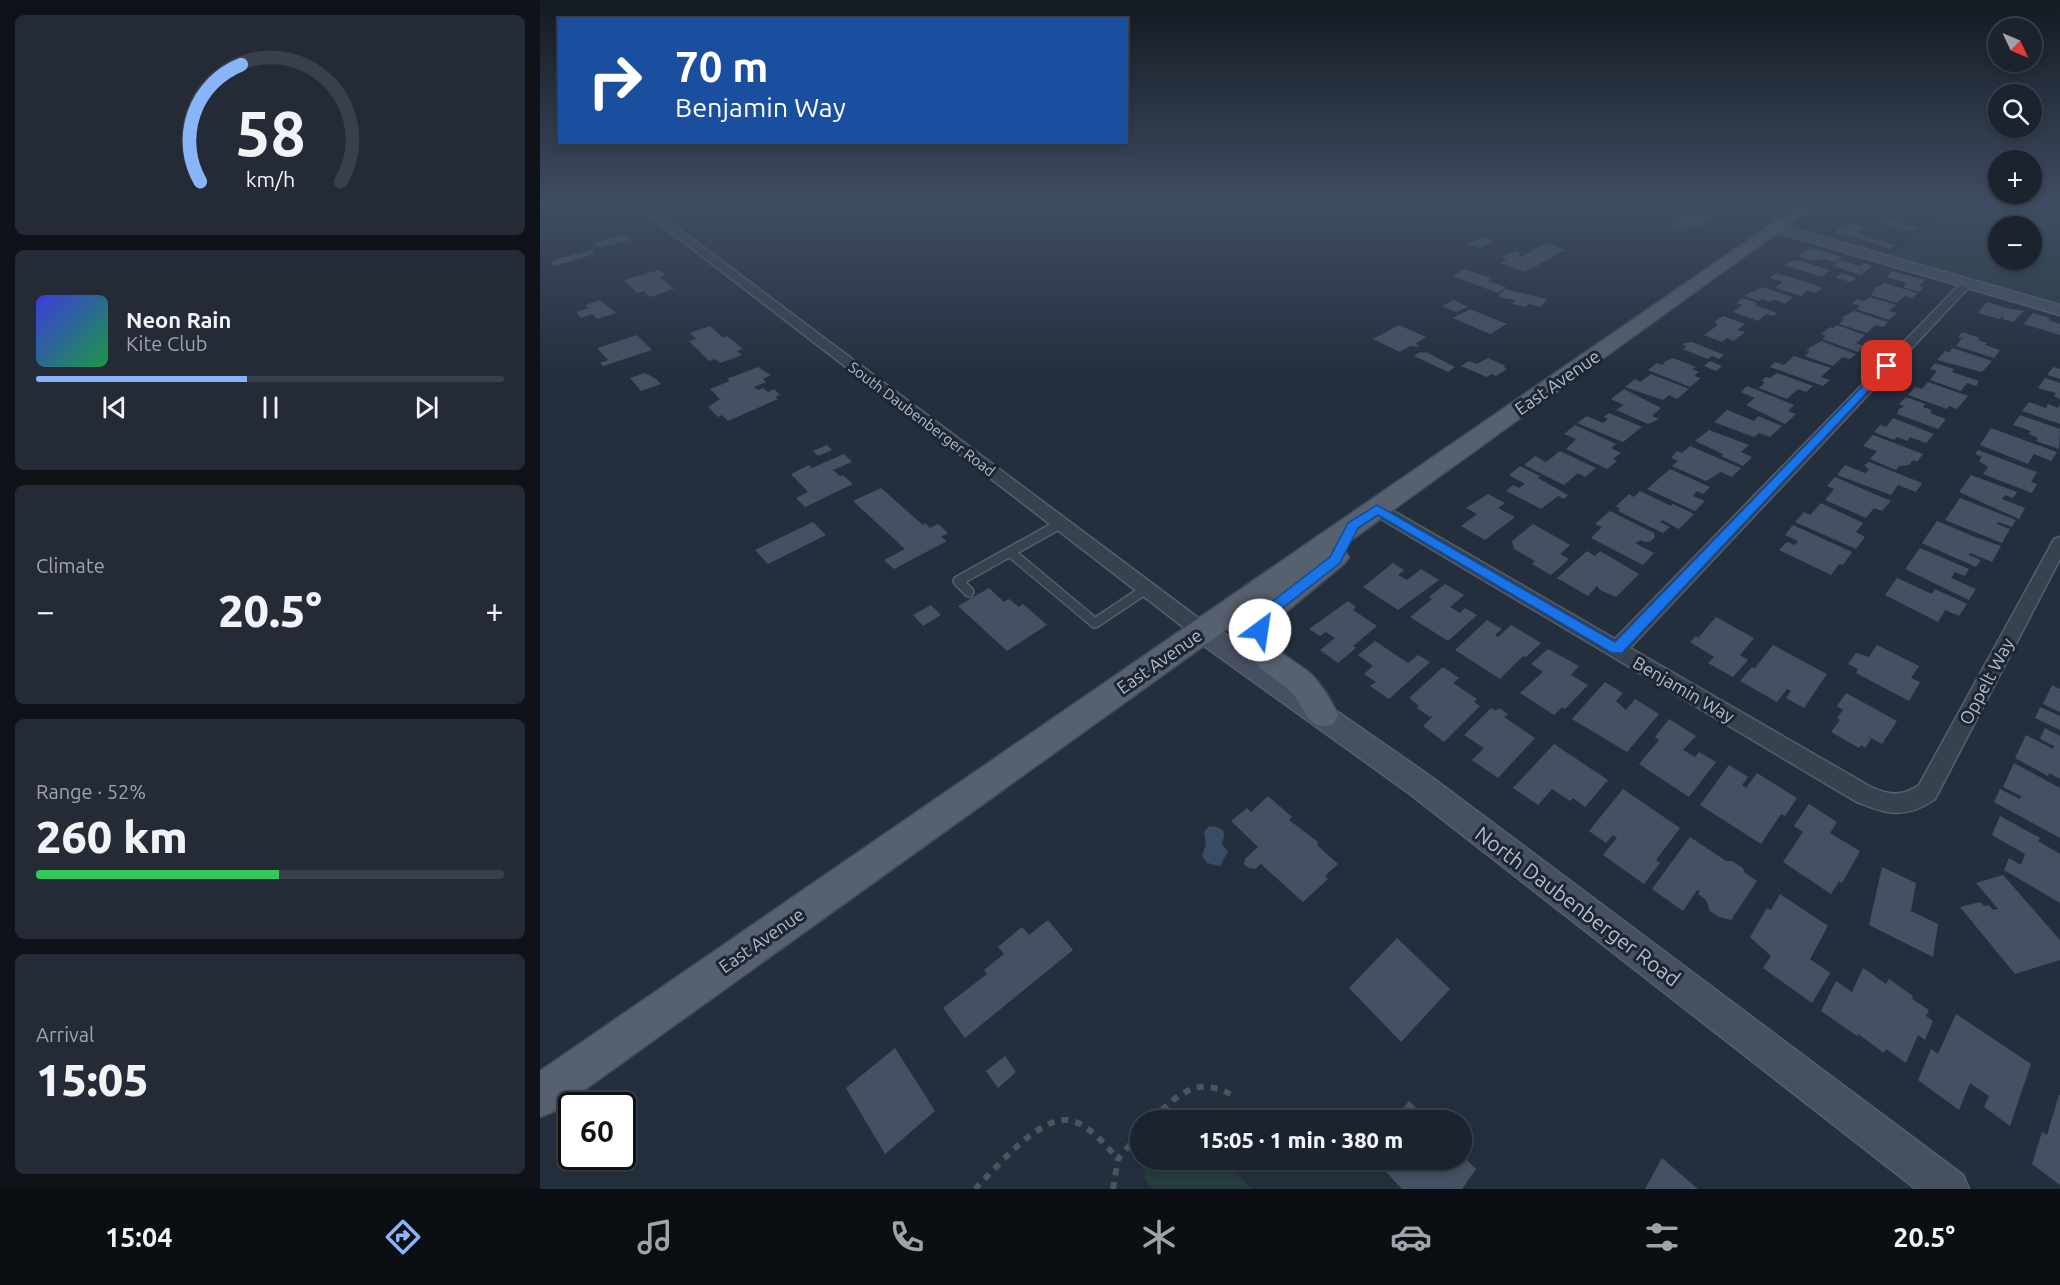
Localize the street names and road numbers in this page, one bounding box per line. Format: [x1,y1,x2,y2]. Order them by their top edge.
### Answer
street label: East Avenue [1511,345,1603,419]
street label: South Daubenberger Road [845,358,999,480]
street label: East Avenue [1113,624,1205,698]
street label: Oppelt Way [1955,634,2017,728]
street label: Benjamin Way [1630,652,1739,726]
street label: North Daubenberger Road [1471,821,1685,991]
street label: East Avenue [715,903,807,977]

